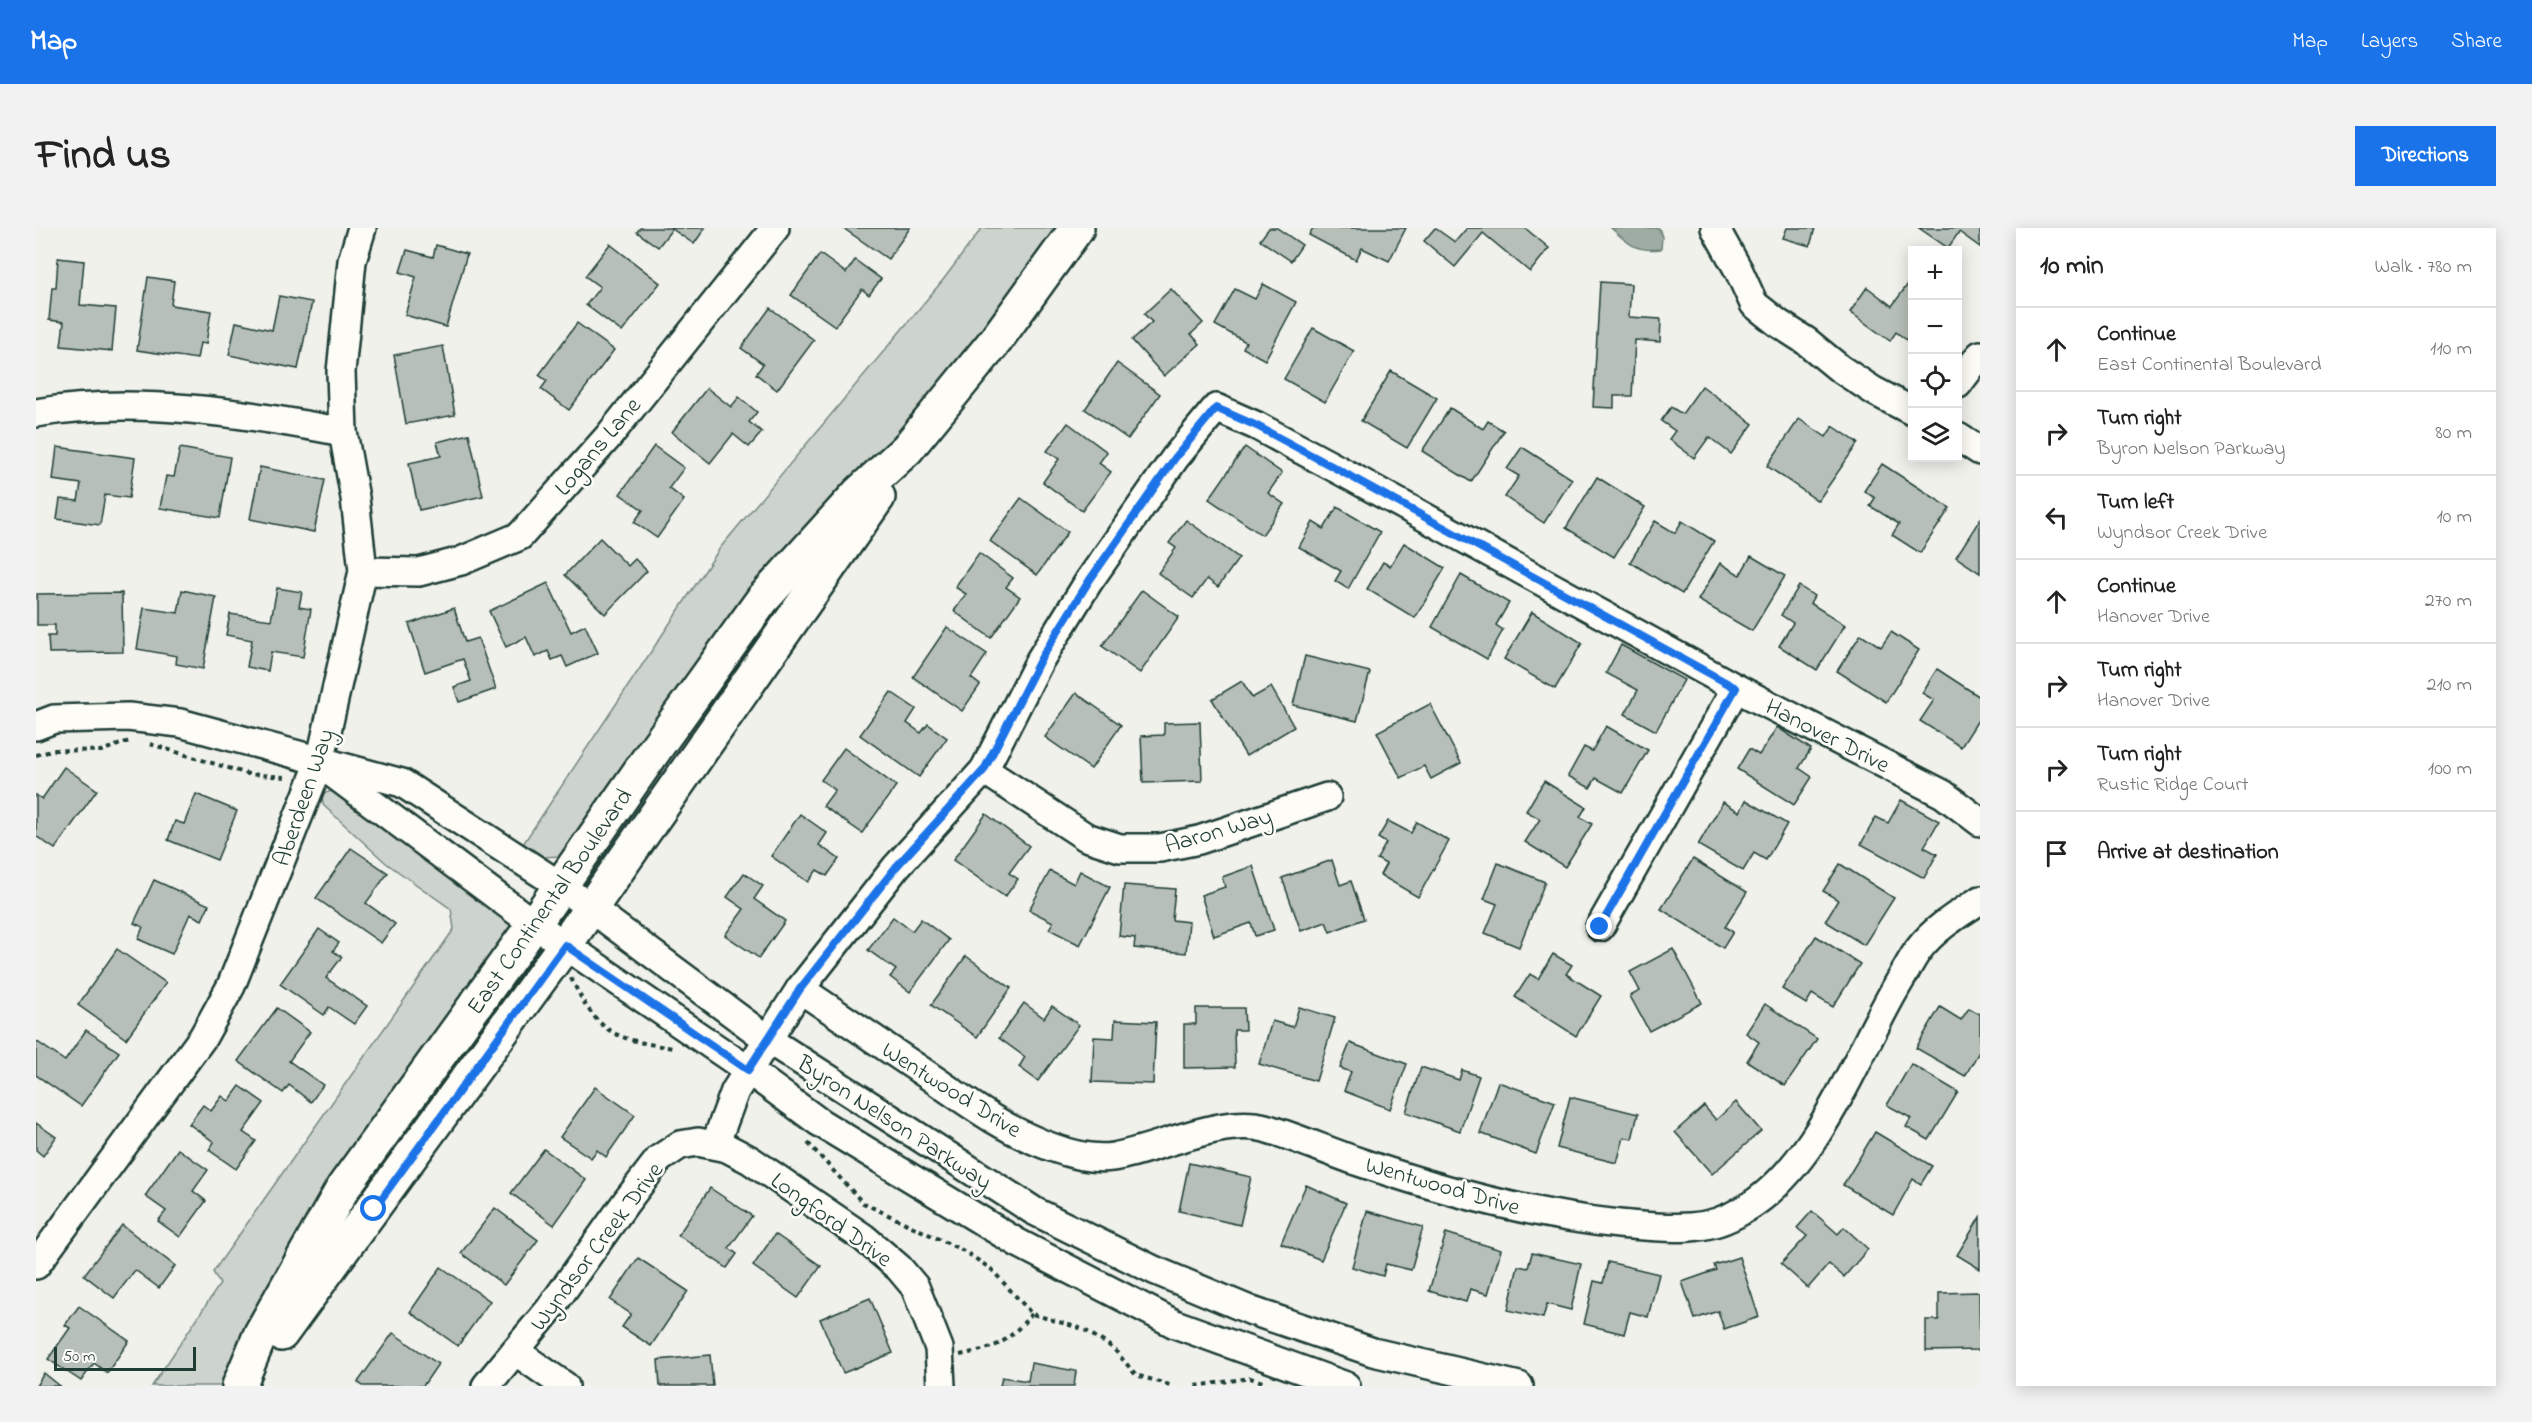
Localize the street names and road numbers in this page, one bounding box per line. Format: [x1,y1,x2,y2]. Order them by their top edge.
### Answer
street label: Logans Lane [547,390,651,505]
street label: Hanover Drive [1759,691,1895,784]
street label: Aberdeen Way [265,724,346,872]
street label: East Continental Boulevard [459,782,643,1023]
street label: Aaron Way [1161,800,1277,865]
street label: Wentwood Drive [874,1034,1028,1148]
street label: Byron Nelson Parkway [788,1047,998,1201]
street label: Wentwood Drive [1361,1149,1524,1226]
street label: Wyndsor Creek Drive [523,1155,674,1340]
street label: Longford Drive [762,1165,899,1277]

